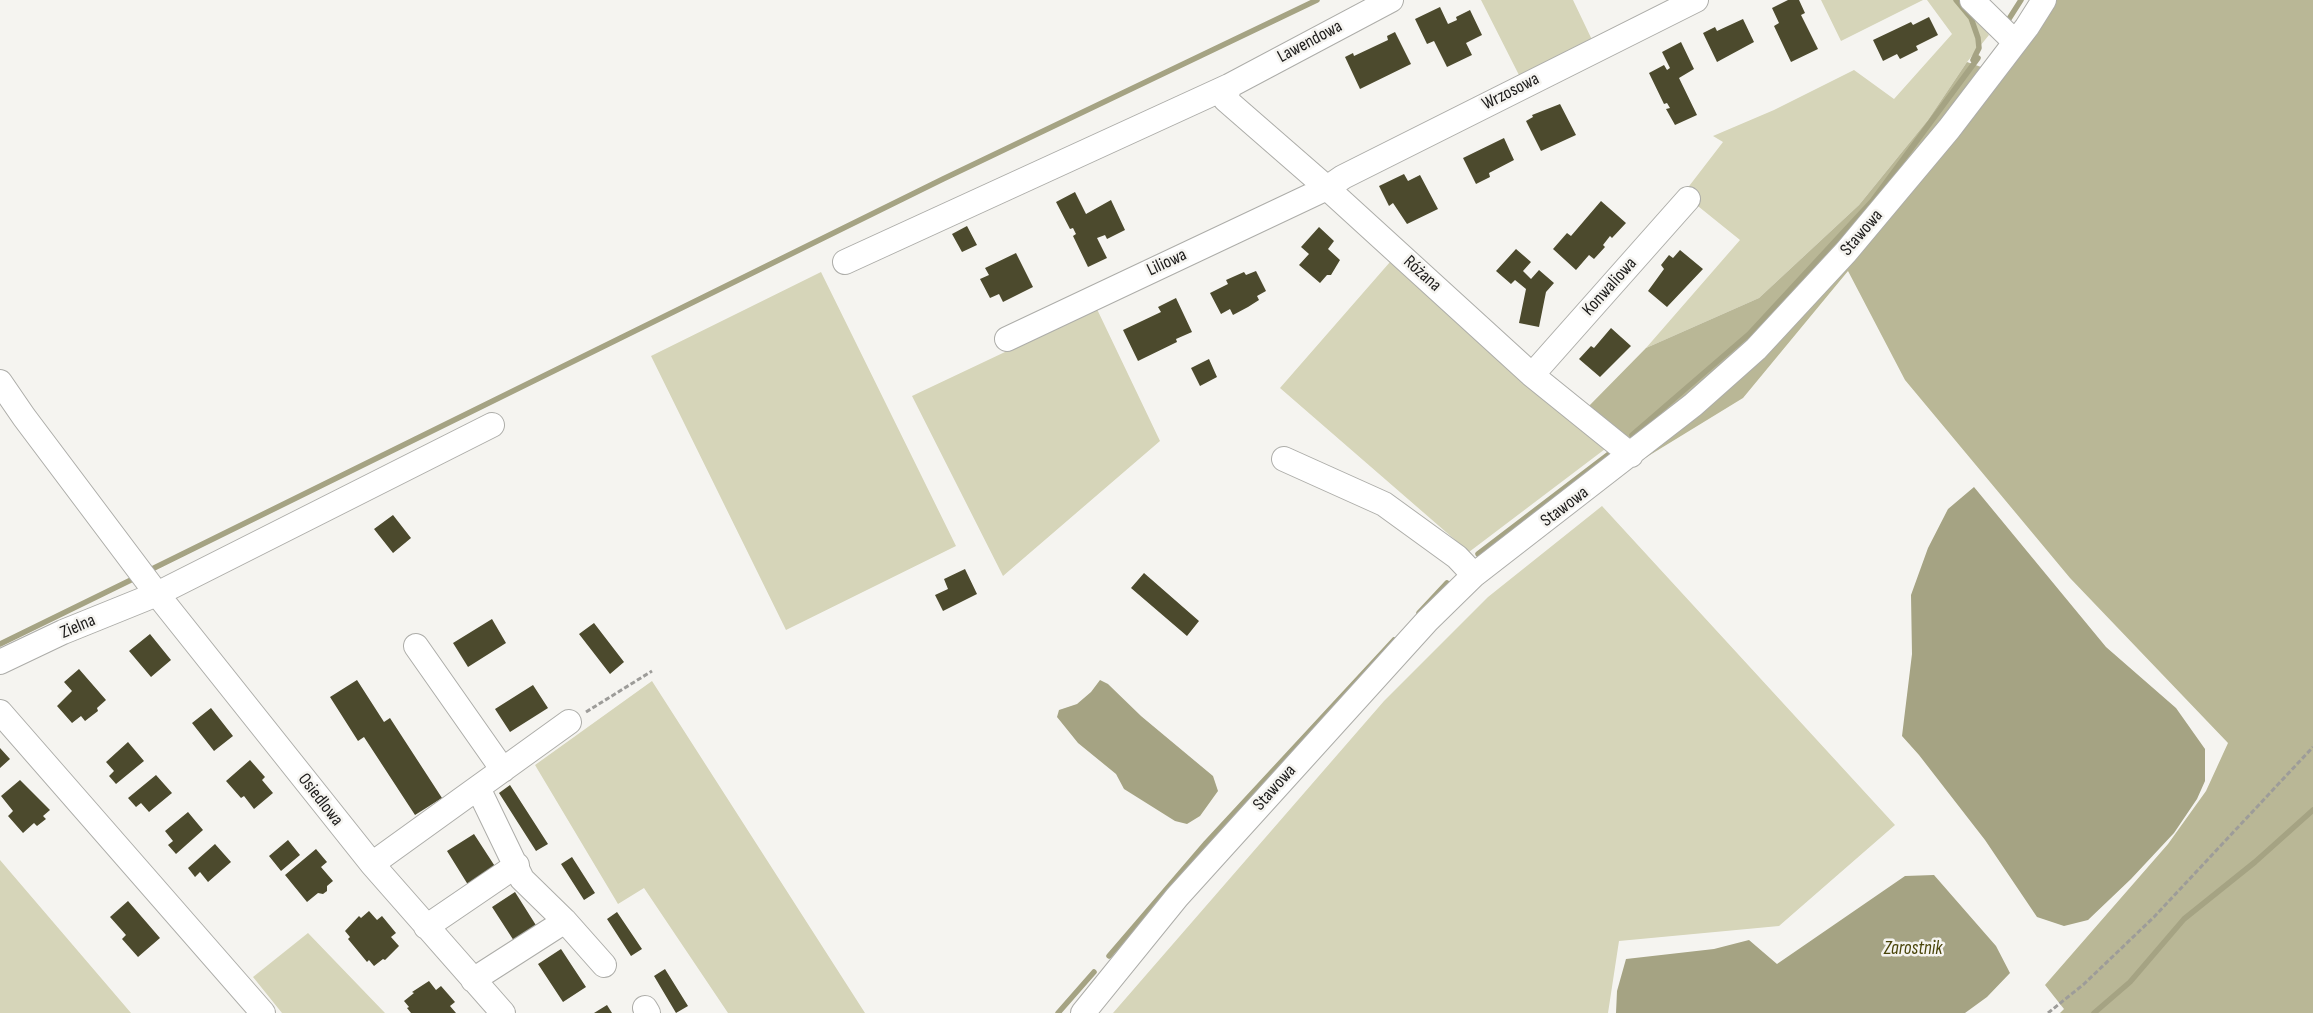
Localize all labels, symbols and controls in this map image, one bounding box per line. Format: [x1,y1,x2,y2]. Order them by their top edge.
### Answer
street label: Lawendowa [1274,16,1346,68]
street label: Wrzosowa [1479,69,1543,115]
street label: Stawowa [1836,205,1888,261]
street label: Liliowa [1144,244,1190,282]
street label: Różana [1399,251,1445,297]
street label: Konwaliowa [1578,253,1642,321]
street label: Stawowa [1537,482,1593,532]
street label: Zielna [57,610,99,644]
street label: Stawowa [1249,761,1301,815]
street label: Osiedlowa [293,769,347,831]
water label: Zarostnik [1884,938,1942,960]

